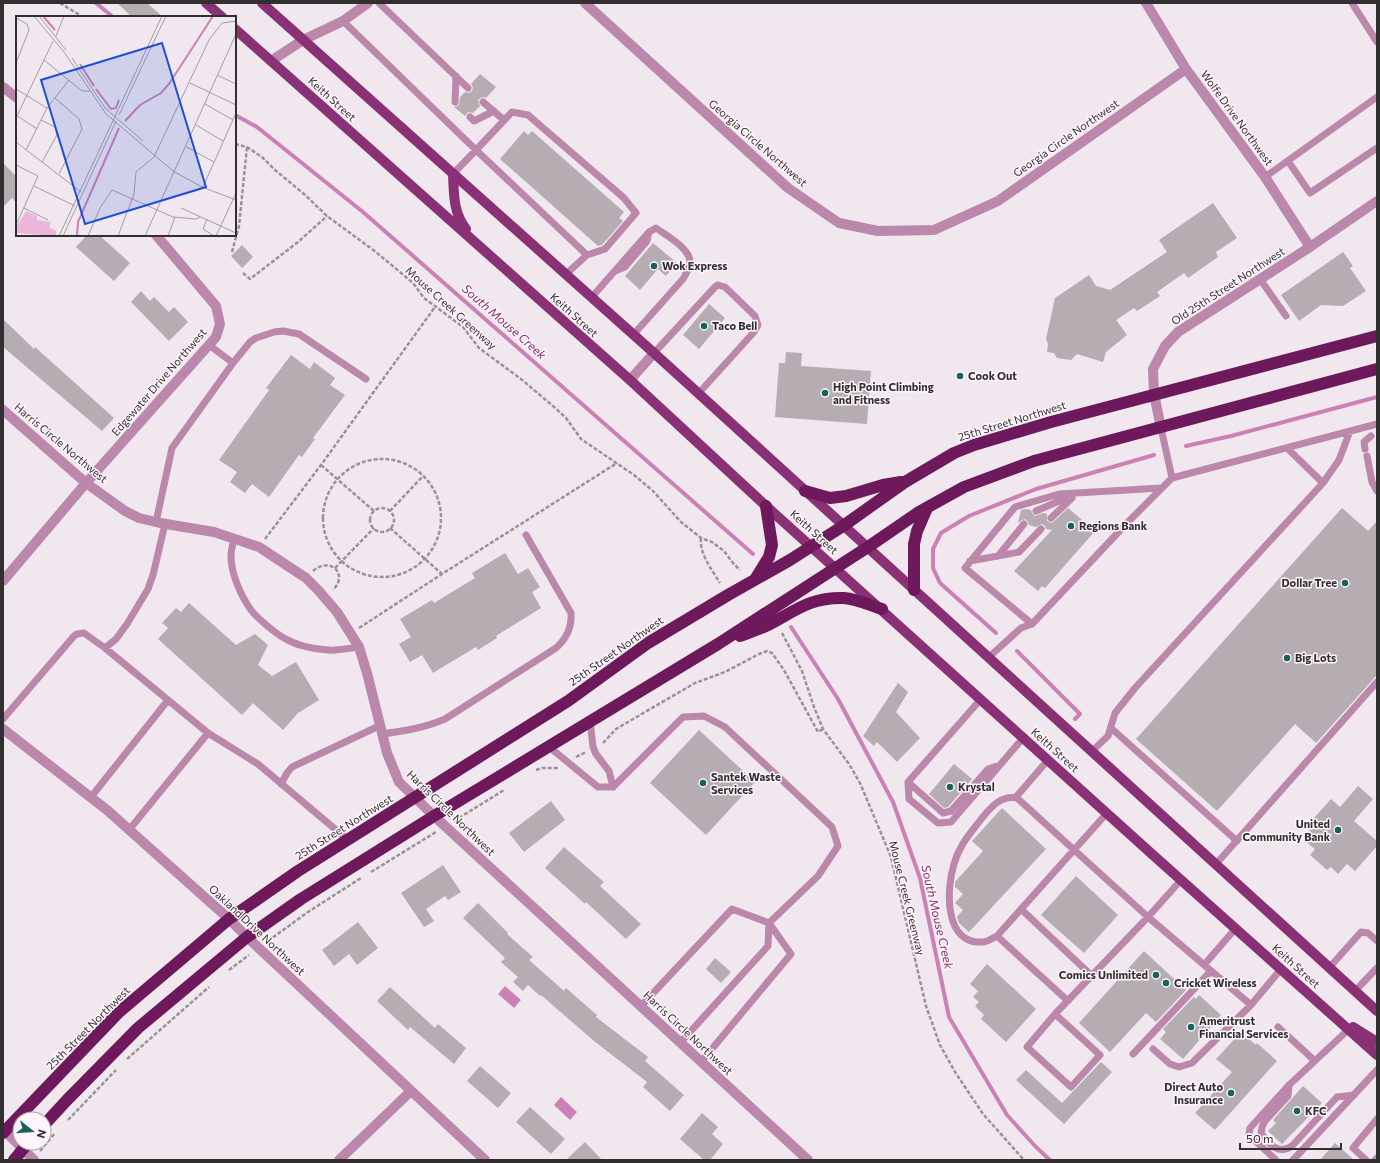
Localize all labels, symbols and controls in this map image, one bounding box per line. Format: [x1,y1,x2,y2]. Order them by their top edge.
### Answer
inset map [16,16,236,236]
street label: Wolfe Drive Northwest [1199,68,1277,168]
street label: Keith Street [306,74,359,124]
street label: Georgia Circle Northwest [706,96,811,189]
street label: Georgia Circle Northwest [1010,96,1121,179]
street label: Old 25th Street Northwest [1169,244,1287,327]
place label: Wok Express [662,259,727,272]
marker: Wok Express [649,261,659,271]
street label: Mouse Creek Greenway [403,263,500,352]
water label: South Mouse Creek [460,281,550,362]
street label: Keith Street [548,290,601,340]
place label: Taco Bell [712,319,757,332]
marker: Taco Bell [699,321,709,331]
street label: Edgewater Drive Northwest [108,325,209,438]
place label: Cook Out [968,369,1017,382]
marker: Cook Out [955,371,965,381]
place label: High Point Climbing and Fitness [833,380,934,406]
marker: High Point Climbing and Fitness [820,388,830,398]
street label: 25th Street Northwest [956,398,1068,443]
street label: Harris Circle Northwest [12,400,111,486]
street label: Keith Street [788,507,841,557]
place label: Regions Bank [1079,519,1148,532]
marker: Regions Bank [1066,521,1076,531]
place label: Dollar Tree [1282,576,1337,589]
marker: Dollar Tree [1340,578,1350,588]
street label: 25th Street Northwest [566,613,666,688]
place label: Big Lots [1295,651,1336,664]
marker: Big Lots [1282,653,1292,663]
street label: Keith Street [1029,725,1082,775]
street label: Harris Circle Northwest [405,767,498,858]
place label: Santek Waste Services [711,770,781,796]
marker: Santek Waste Services [698,778,708,788]
place label: Krystal [958,780,995,793]
marker: Krystal [945,782,955,792]
street label: 25th Street Northwest [293,791,395,862]
place label: United Community Bank [1242,817,1331,843]
marker: United Community Bank [1333,825,1343,835]
street label: Mouse Creek Greenway [887,839,928,957]
water label: South Mouse Creek [919,863,957,971]
street label: Oakland Drive Northwest [207,882,308,978]
street label: Keith Street [1270,941,1323,991]
place label: Comics Unlimited [1059,968,1148,981]
marker: Comics Unlimited [1151,970,1161,980]
place label: Cricket Wireless [1174,976,1257,989]
marker: Cricket Wireless [1161,978,1171,988]
street label: 25th Street Northwest [43,983,132,1072]
street label: Harris Circle Northwest [641,988,736,1078]
place label: Ameritrust Financial Services [1199,1014,1288,1040]
marker: Ameritrust Financial Services [1186,1022,1196,1032]
place label: Direct Auto Insurance [1164,1080,1223,1106]
marker: Direct Auto Insurance [1226,1088,1236,1098]
place label: KFC [1305,1104,1327,1117]
marker: KFC [1292,1106,1302,1116]
north arrow [12,1111,52,1151]
scale bar [1240,1125,1341,1151]
text: N [35,1128,49,1140]
text: 50 m [1246,1131,1274,1145]

